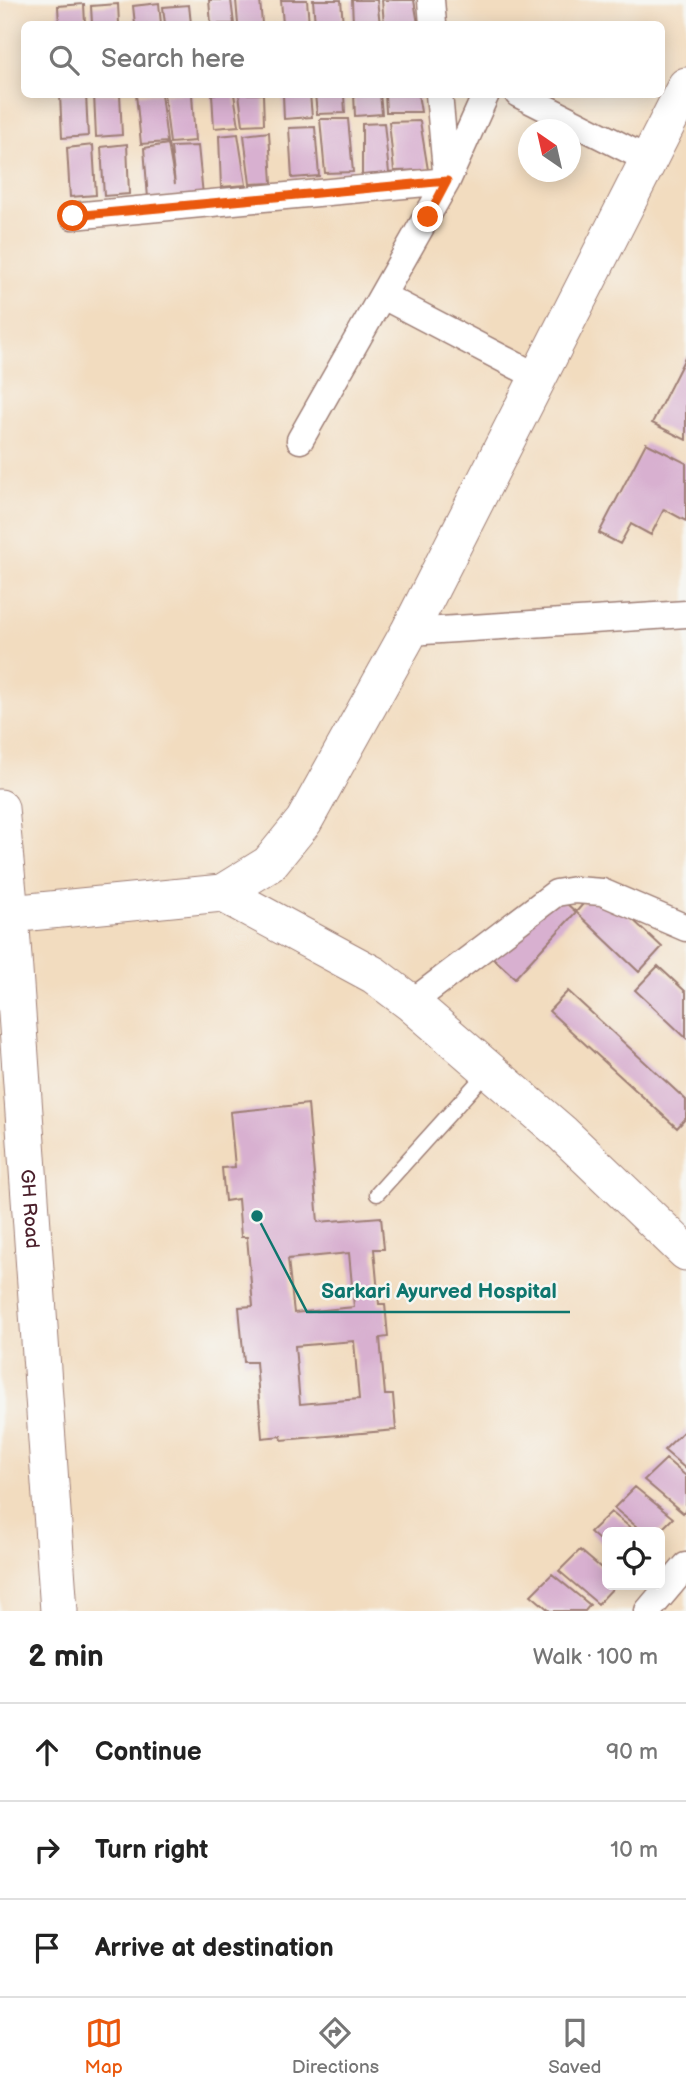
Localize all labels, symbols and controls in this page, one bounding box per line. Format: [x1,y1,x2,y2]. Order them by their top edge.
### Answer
search box [21,21,665,98]
icon: search [45,41,83,79]
text: Search here [101,44,245,75]
north arrow [518,119,581,182]
route start [57,200,88,231]
route end [412,201,443,232]
street label: GH Road [15,1169,43,1249]
callout: Sarkari Ayurved Hospital [307,1270,570,1312]
text: Sarkari Ayurved Hospital [321,1279,557,1304]
map controls [602,1527,665,1590]
button: locate [602,1527,665,1590]
text: 2 min [28,1639,104,1675]
text: Walk · 100 m [533,1643,658,1671]
icon: ahead [28,1733,66,1771]
text: Continue [95,1737,202,1768]
text: 90 m [606,1738,658,1766]
icon: right [28,1831,66,1869]
text: Turn right [95,1835,208,1866]
text: 10 m [610,1836,658,1864]
icon: arrive [28,1929,66,1967]
text: Arrive at destination [95,1933,334,1964]
tab: Map [85,2014,123,2079]
tab: Directions [292,2014,379,2079]
tab: Saved [548,2014,601,2079]

